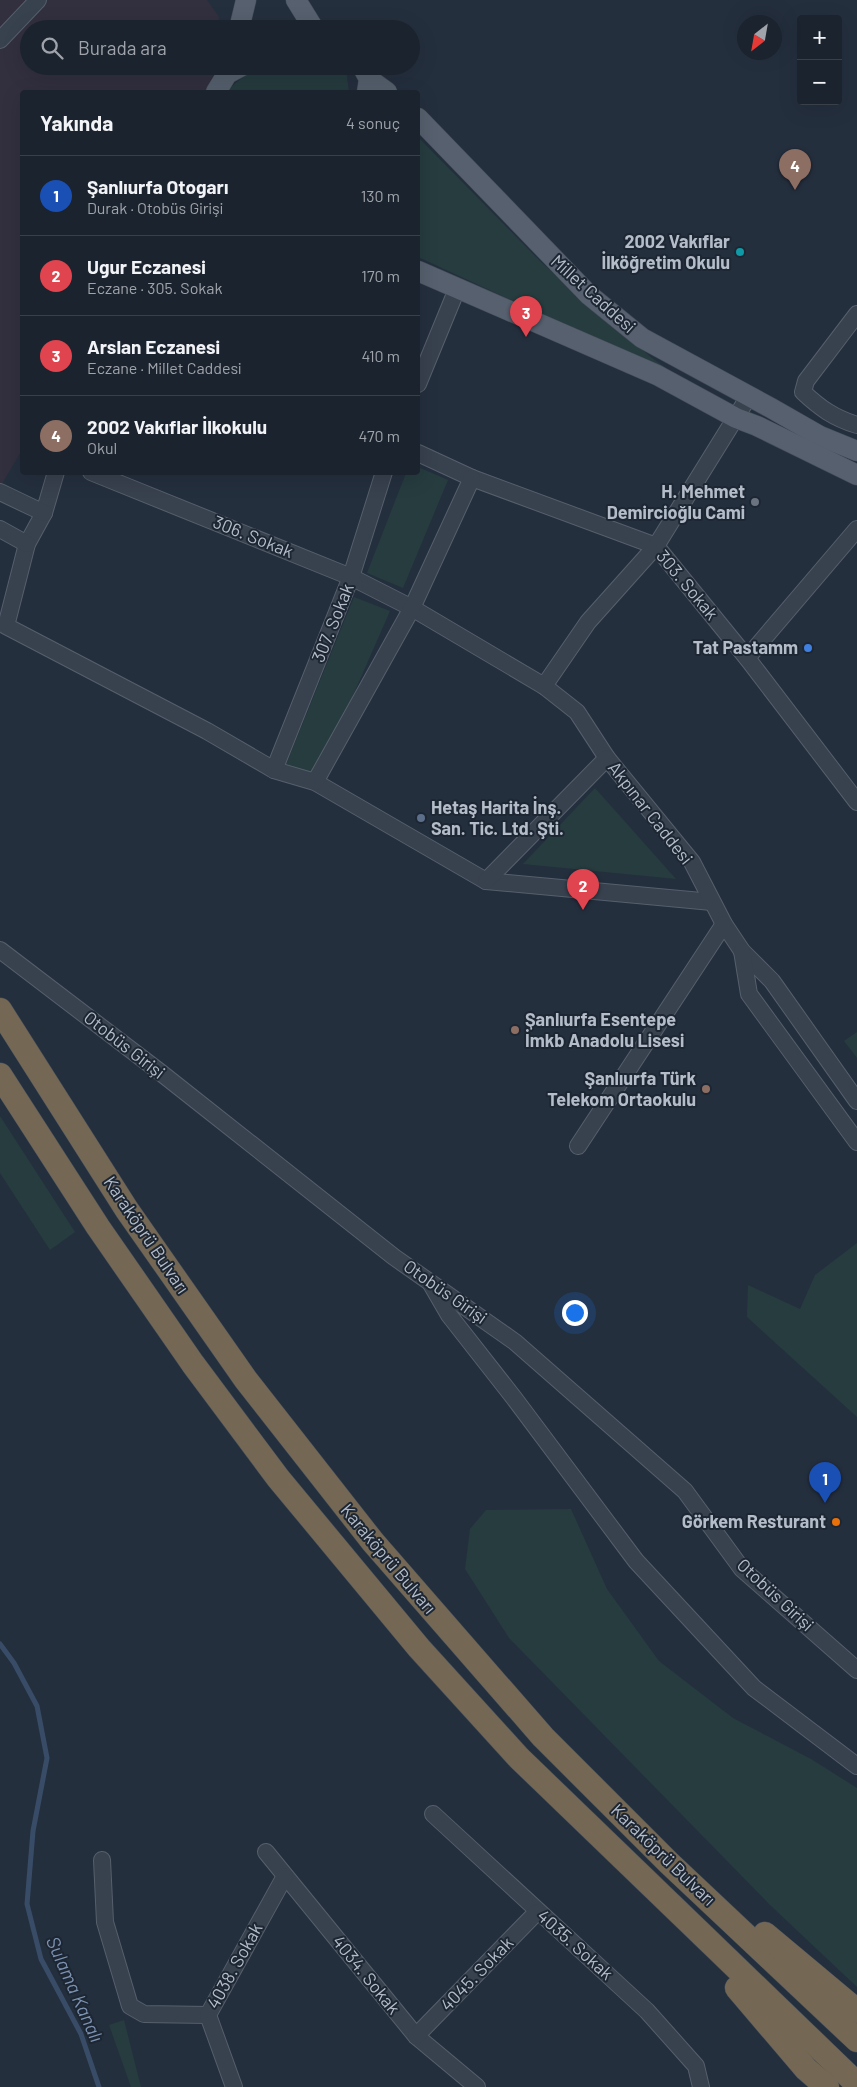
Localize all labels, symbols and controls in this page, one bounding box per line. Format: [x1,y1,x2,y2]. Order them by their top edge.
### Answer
north arrow [737,15,782,60]
map controls [797,15,842,105]
button: + [797,15,842,60]
search box [20,20,420,75]
icon: search [38,34,66,62]
text: Burada ara [78,36,167,59]
button: − [797,60,842,105]
text: Yakında [40,110,113,135]
text: 4 sonuç [346,113,400,132]
pin: 4 [779,149,811,190]
text: Şanlıurfa Otogarı [87,175,228,198]
text: 1 [53,186,59,205]
text: 130 m [361,186,400,205]
text: Durak · Otobüs Girişi [87,198,223,217]
place label: 2002 Vakıflar İlköğretim Okulu [601,230,730,273]
marker: 2002 Vakıflar İlköğretim Okulu [734,246,746,258]
street label: Millet Caddesi [547,250,640,337]
text: Ugur Eczanesi [87,255,206,278]
text: 2 [52,266,60,285]
text: 170 m [361,266,400,285]
text: Eczane · 305. Sokak [87,278,222,297]
pin: 3 [510,296,542,337]
text: Arslan Eczanesi [87,335,220,358]
text: 3 [52,346,60,365]
text: 410 m [362,346,400,365]
text: Eczane · Millet Caddesi [87,358,242,377]
text: 2002 Vakıflar İlkokulu [87,415,267,438]
text: 4 [51,426,61,445]
text: 470 m [359,426,400,445]
text: Okul [87,438,117,457]
place label: H. Mehmet Demircioğlu Cami [607,480,745,523]
marker: H. Mehmet Demircioğlu Cami [749,496,761,508]
street label: 306. Sokak [210,510,297,562]
street label: 303. Sokak [652,545,723,624]
street label: 307. Sokak [306,580,358,665]
place label: Tat Pastamm [693,636,798,658]
marker: Tat Pastamm [802,642,814,654]
street label: Akpınar Caddesi [604,757,698,868]
place label: Hetaş Harita İnş. San. Tic. Ltd. Şti. [431,796,564,839]
marker: Hetaş Harita İnş. San. Tic. Ltd. Şti. [415,812,427,824]
pin: 2 [567,869,599,910]
street label: Otobüs Girişi [80,1006,170,1083]
place label: Şanlıurfa Esentepe İmkb Anadolu Lisesi [525,1008,684,1051]
marker: Şanlıurfa Esentepe İmkb Anadolu Lisesi [509,1024,521,1036]
place label: Şanlıurfa Türk Telekom Ortaokulu [547,1067,696,1110]
marker: Şanlıurfa Türk Telekom Ortaokulu [700,1083,712,1095]
street label: Karaköprü Bulvarı [99,1172,194,1297]
street label: Otobüs Girişi [400,1254,492,1328]
your location [562,1300,588,1326]
pin: 1 [809,1462,841,1503]
street label: Karaköprü Bulvarı [336,1499,441,1618]
place label: Görkem Resturant [682,1510,826,1532]
marker: Görkem Resturant [830,1516,842,1528]
street label: Otobüs Girişi [733,1553,819,1635]
street label: Karaköprü Bulvarı [607,1799,721,1910]
street label: 4035. Sokak [533,1904,618,1984]
street label: 4038. Sokak [202,1919,267,2012]
street label: 4034. Sokak [328,1930,405,2018]
street label: 4045. Sokak [435,1931,517,2015]
water label: Sulama Kanalı [42,1932,109,2045]

